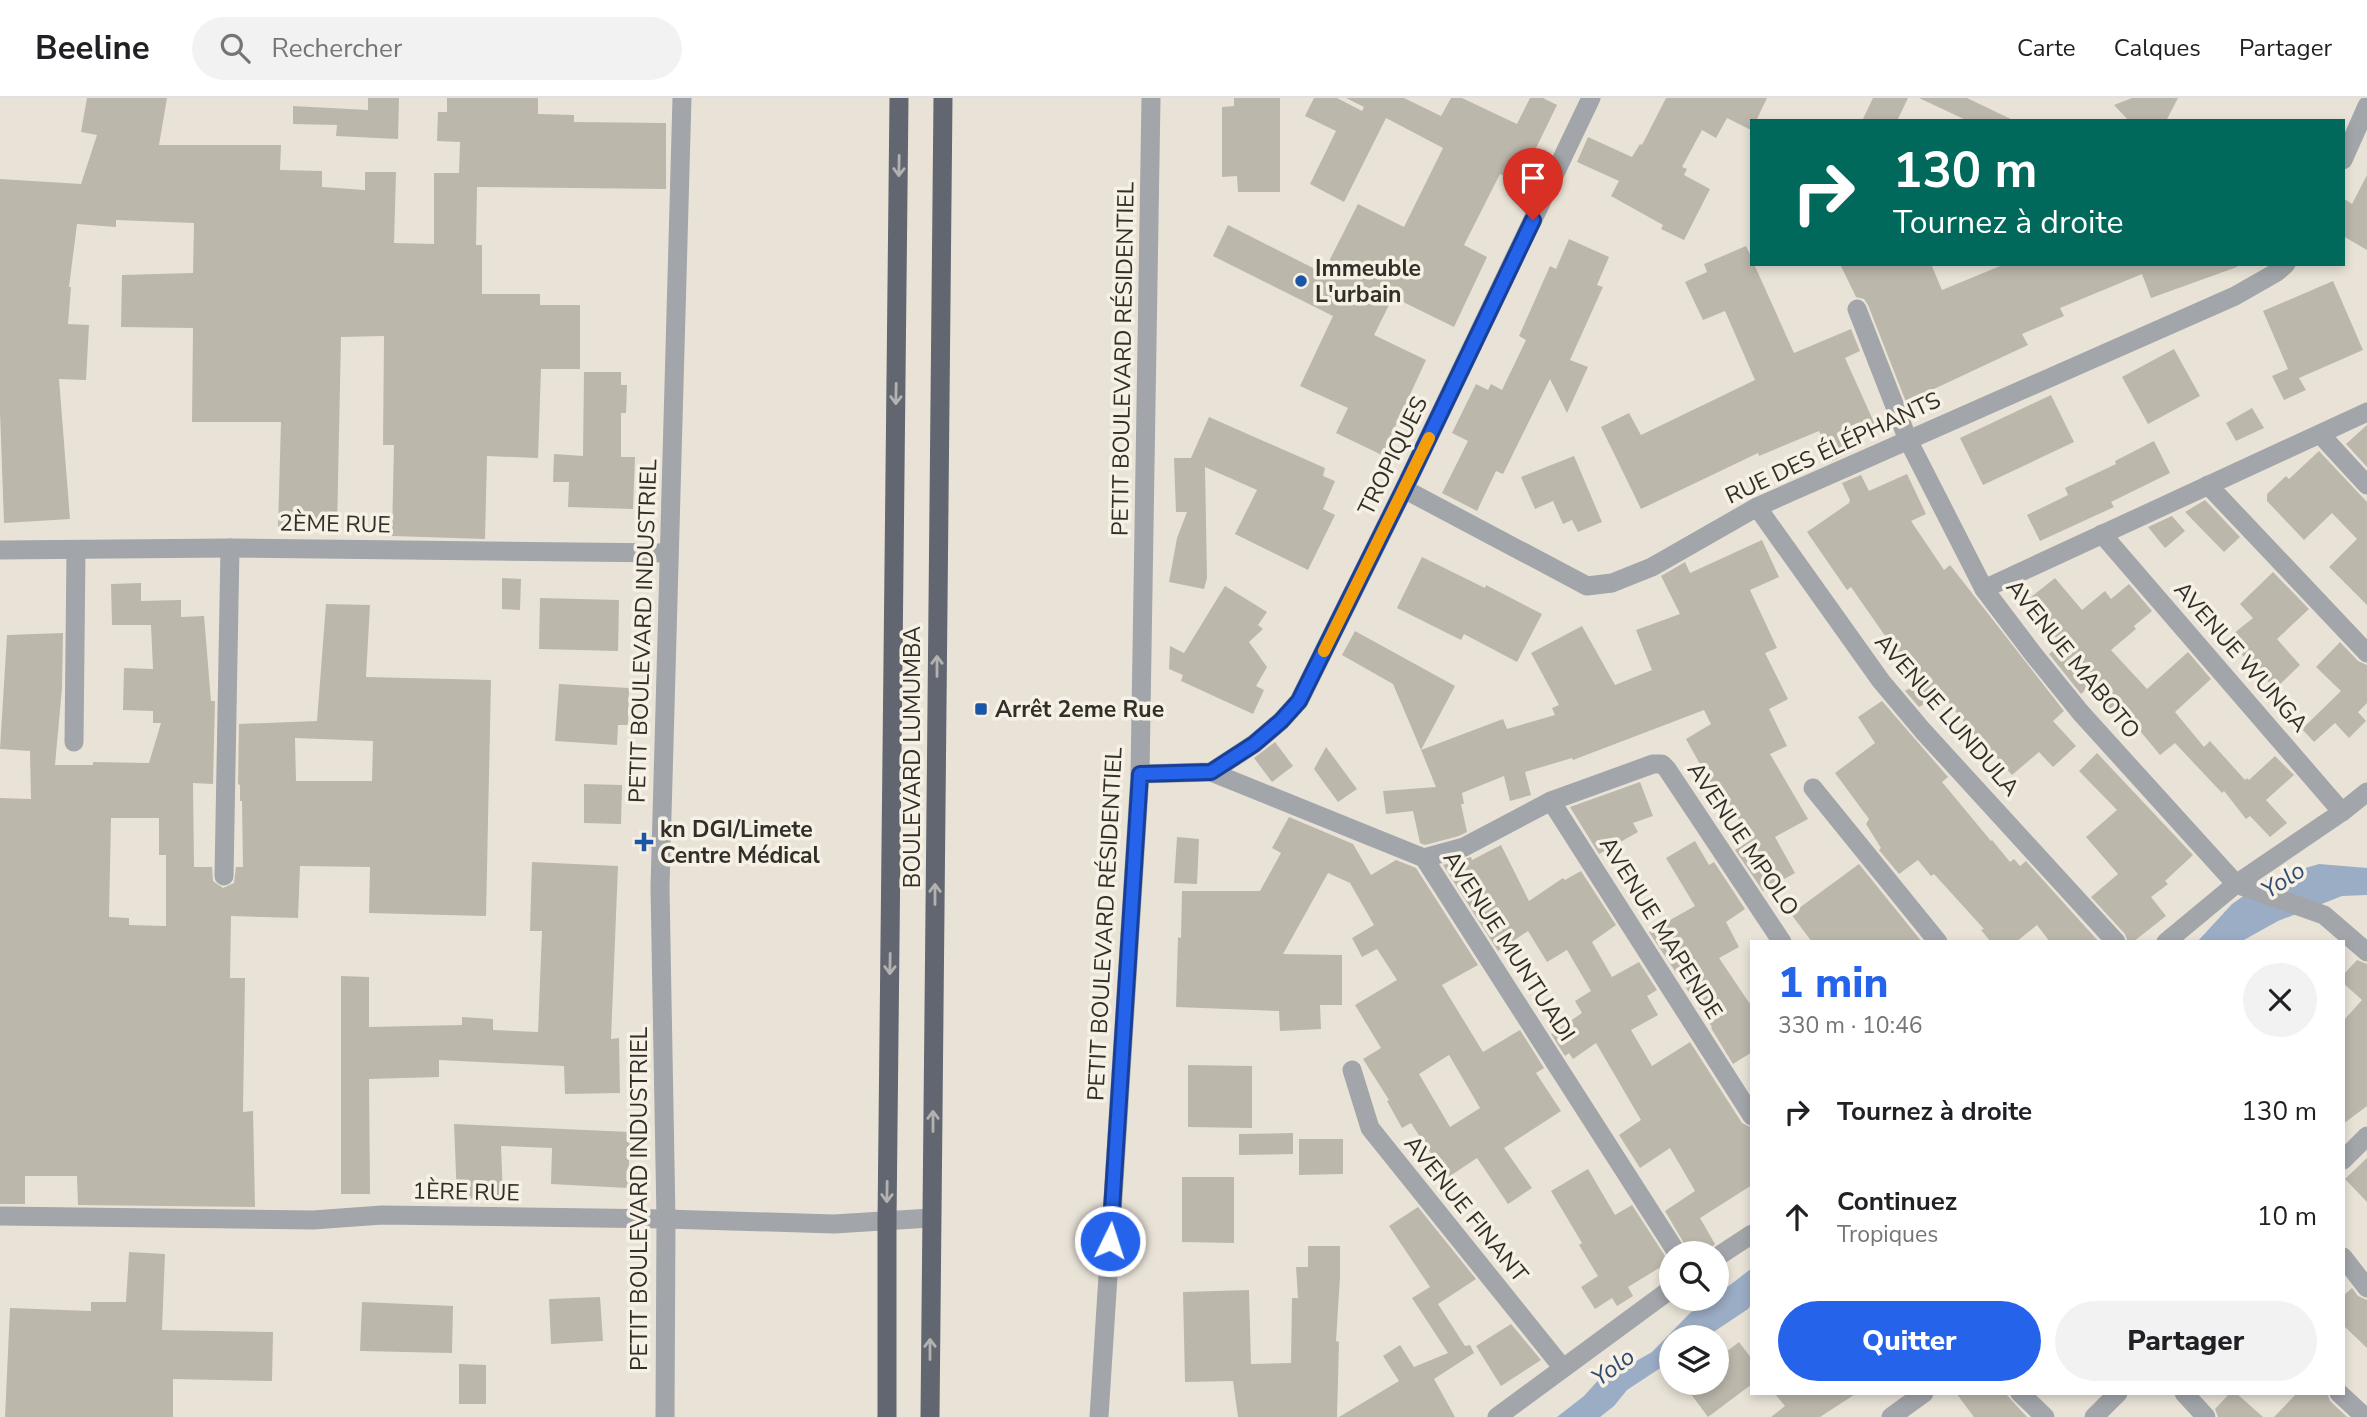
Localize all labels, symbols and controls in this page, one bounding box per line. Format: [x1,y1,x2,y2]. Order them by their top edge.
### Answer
search box [192,17,682,80]
text: Beeline [35,26,150,71]
icon: search [216,29,254,67]
text: Rechercher [272,31,402,66]
text: Carte [2017,32,2076,64]
text: Calques [2114,32,2201,64]
text: Partager [2239,32,2332,64]
text: 130 m [1893,137,2037,204]
icon: right [1778,147,1869,238]
pin [1503,148,1563,220]
one-way arrow [892,154,905,177]
icon: arrive [1514,159,1552,197]
street label: PETIT BOULEVARD RÉSIDENTIEL [1104,181,1142,536]
text: Tournez à droite [1893,201,2124,244]
place label: Immeuble L'urbain [1315,253,1421,310]
marker: Immeuble L'urbain [1293,273,1309,289]
one-way arrow [889,382,903,405]
street label: RUE DES ÉLÉPHANTS [1720,384,1946,512]
street label: TROPIQUES [1351,391,1435,521]
street label: PETIT BOULEVARD INDUSTRIEL [622,458,665,803]
street label: 2ÈME RUE [279,508,391,540]
street label: AVENUE MABOTO [1999,573,2147,745]
street label: AVENUE WUNGA [2167,575,2315,739]
street label: BOULEVARD LUMUMBA [897,626,928,888]
street label: AVENUE LUNDULA [1868,627,2026,803]
one-way arrow [930,655,944,678]
place label: Arrêt 2eme Rue [995,694,1164,725]
marker: Arrêt 2eme Rue [973,701,989,717]
street label: PETIT BOULEVARD RÉSIDENTIEL [1080,746,1130,1102]
street label: AVENUE MPOLO [1680,756,1806,922]
place label: kn DGI/Limete Centre Médical [660,814,821,871]
street label: AVENUE MAPENDE [1592,831,1730,1025]
marker: kn DGI/Limete Centre Médical [634,832,654,852]
street label: AVENUE MUNTUADI [1436,845,1582,1047]
water label: Yolo [2255,854,2311,906]
one-way arrow [928,883,942,906]
one-way arrow [883,952,897,975]
text: 1 min [1778,955,1888,1012]
button: close [2243,963,2317,1037]
text: 330 m · 10:46 [1778,1010,1923,1041]
street label: PETIT BOULEVARD INDUSTRIEL [624,1026,655,1371]
icon: right [1778,1093,1816,1131]
text: Tournez à droite [1837,1094,2032,1129]
text: 130 m [2241,1094,2317,1129]
one-way arrow [926,1110,940,1133]
street label: AVENUE FINANT [1397,1129,1535,1289]
street label: 1ÈRE RUE [412,1176,520,1208]
one-way arrow [880,1180,894,1203]
text: Continuez [1837,1184,1957,1219]
icon: ahead [1778,1198,1816,1236]
text: 10 m [2257,1199,2317,1234]
position arrow [1073,1204,1147,1278]
text: Tropiques [1837,1219,1938,1250]
map controls [1659,1241,1729,1395]
button: search [1659,1241,1729,1311]
button: Quitter [1778,1301,2041,1381]
button: Partager [2055,1301,2317,1381]
button: layers [1659,1325,1729,1395]
one-way arrow [923,1338,937,1361]
water label: Yolo [1585,1341,1641,1393]

